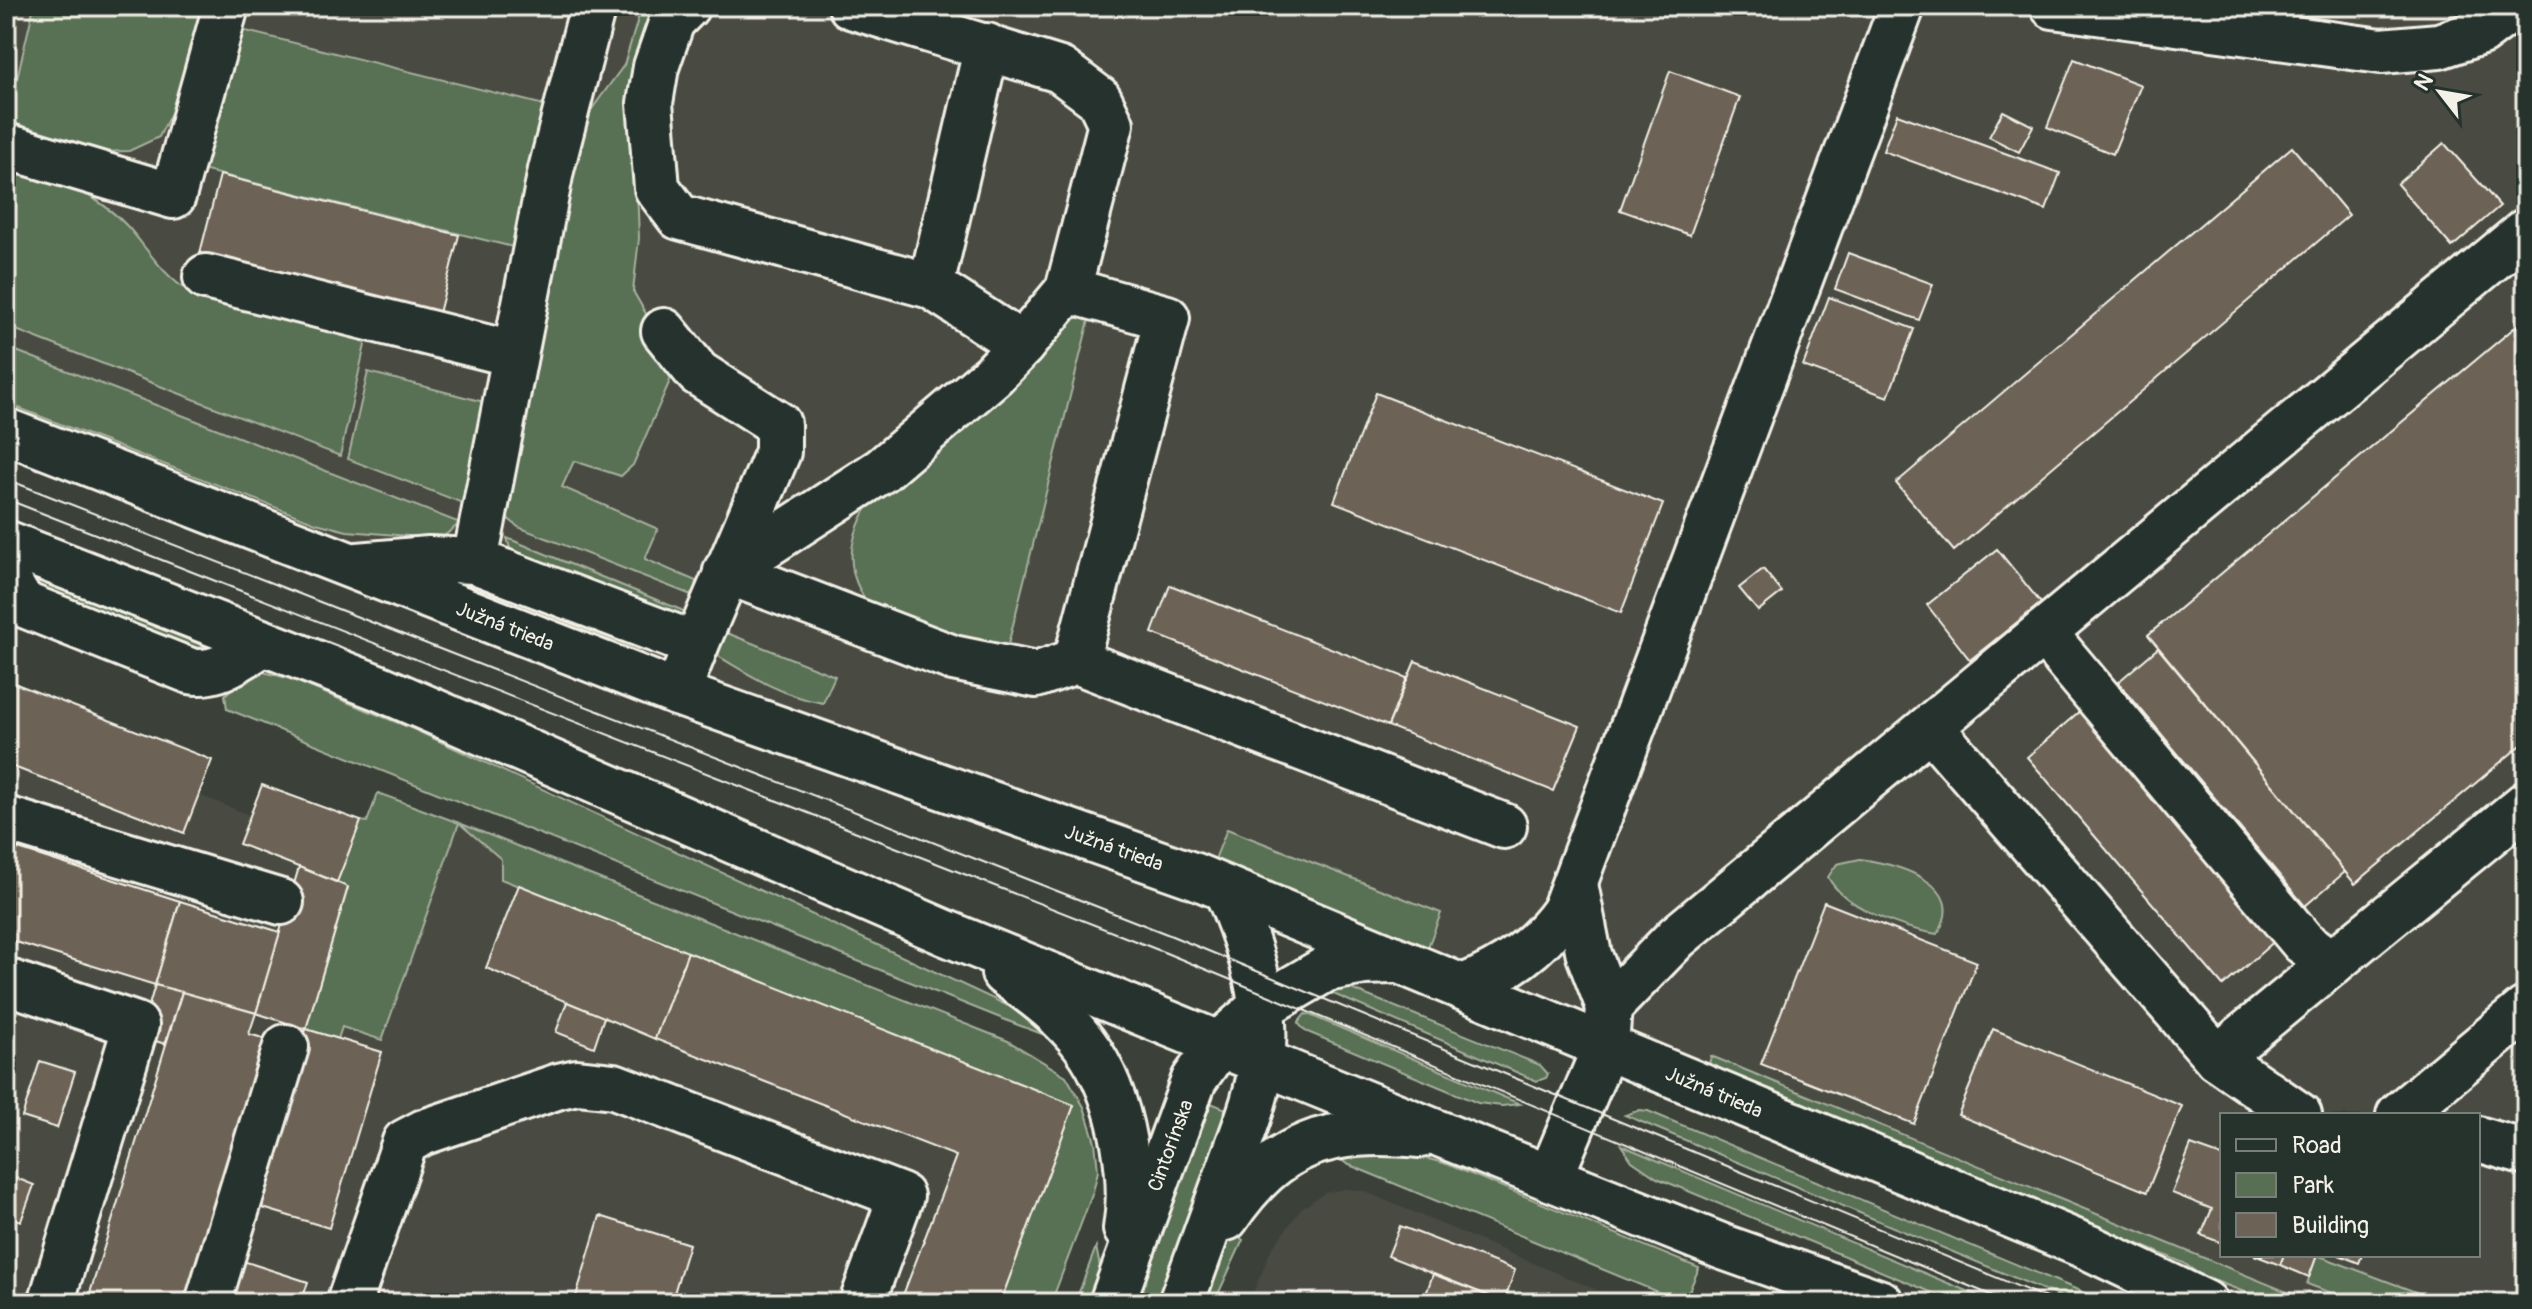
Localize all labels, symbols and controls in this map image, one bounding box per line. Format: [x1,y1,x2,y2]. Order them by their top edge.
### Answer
north arrow [2400,52,2480,132]
text: N [2408,69,2440,96]
street label: Južná trieda [453,596,558,657]
street label: Južná trieda [1061,819,1167,877]
street label: Južná trieda [1662,1061,1766,1124]
street label: Cintorínska [1142,1096,1199,1195]
legend [2220,1113,2480,1257]
text: Road [2292,1131,2342,1160]
text: Park [2292,1171,2334,1200]
text: Building [2292,1211,2369,1240]

